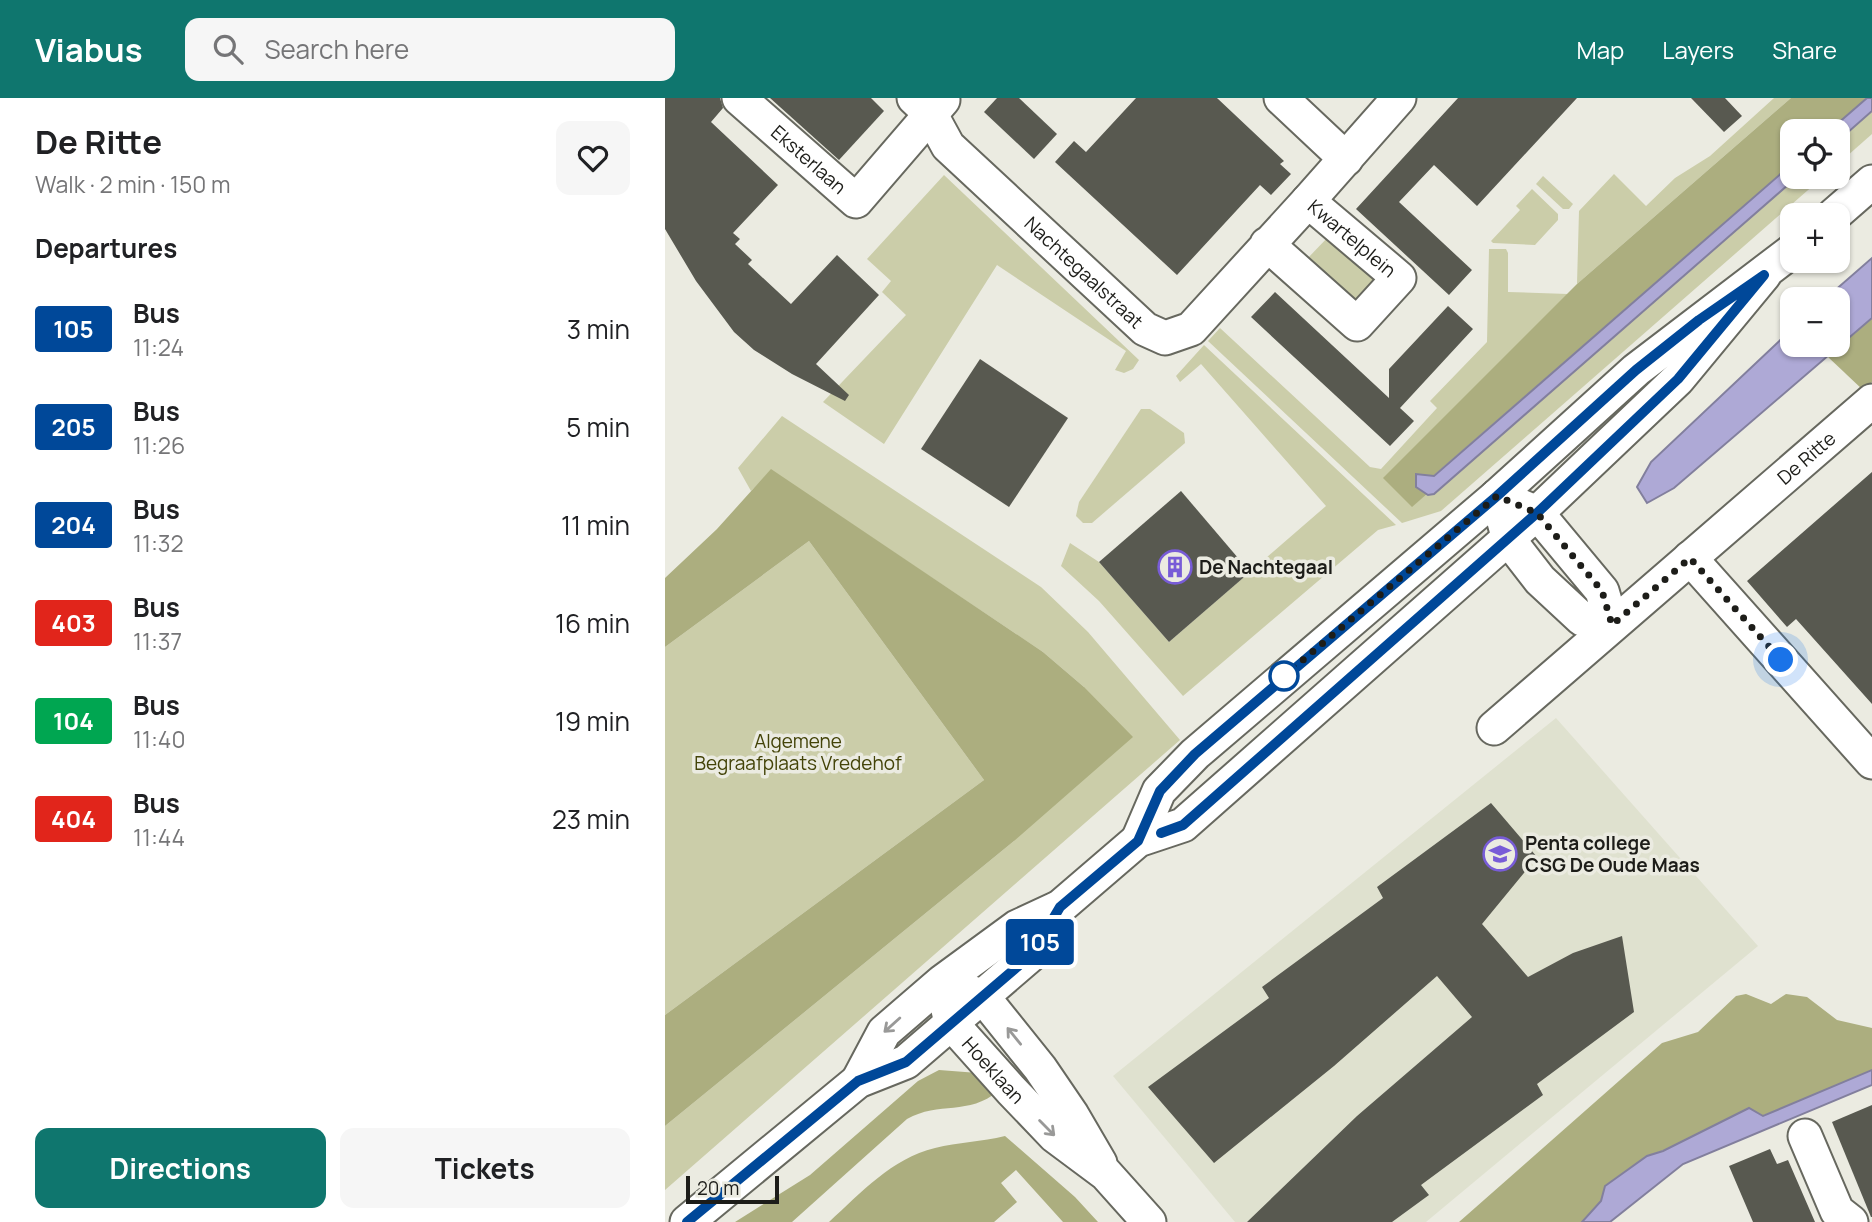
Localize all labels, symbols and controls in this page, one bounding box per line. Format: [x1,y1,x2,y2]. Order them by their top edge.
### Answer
search box [185,18,675,81]
text: Viabus [35,27,143,72]
icon: search [209,30,247,68]
text: Search here [265,31,409,67]
text: Map [1577,33,1624,66]
text: Layers [1662,33,1734,66]
text: Share [1772,33,1837,66]
text: De Ritte [35,119,162,164]
street label: Eksterlaan [766,119,852,200]
map controls [1780,119,1850,357]
button: locate [1780,119,1850,189]
button: heart [556,121,630,195]
text: Walk · 2 min · 150 m [35,168,231,200]
street label: Kwartelplein [1302,193,1402,283]
button: + [1780,203,1850,273]
street label: Nachtegaalstraat [1019,211,1149,334]
text: Departures [35,230,177,266]
button: − [1780,287,1850,357]
text: Bus [133,295,180,331]
text: 3 min [567,311,630,347]
text: 105 [53,312,94,345]
text: 11:24 [133,331,184,363]
text: Bus [133,393,180,429]
text: 5 min [566,409,630,445]
text: 205 [51,410,96,443]
street label: De Ritte [1772,425,1841,490]
text: 11:26 [133,429,185,461]
text: Bus [133,491,180,527]
text: 11 min [561,507,630,543]
text: 204 [51,508,96,541]
text: 11:32 [133,527,184,559]
building icon: De Nachtegaal [1156,548,1194,586]
place label: De Nachtegaal [1199,554,1333,580]
text: Bus [133,589,180,625]
text: 16 min [555,605,630,641]
text: 403 [51,606,96,639]
text: 11:37 [133,625,182,657]
your location [1763,642,1798,677]
unlabelled marker [1269,661,1299,691]
text: Bus [133,687,180,723]
text: 19 min [555,703,630,739]
text: 104 [53,704,94,737]
text: 11:40 [133,723,185,755]
park label: Algemene Begraafplaats Vredehof [694,728,902,776]
text: Bus [133,785,180,821]
text: 23 min [552,801,630,837]
text: 404 [51,802,96,835]
text: 11:44 [133,821,185,853]
place label: Penta college CSG De Oude Maas [1525,830,1700,878]
school or university icon: Penta college CSG De Oude Maas [1481,835,1519,873]
line badge: 105 [1000,919,1080,965]
text: 105 [1020,925,1060,958]
one-way arrow [883,1017,901,1033]
one-way arrow [1007,1028,1022,1046]
street label: Hoeklaan [956,1031,1030,1109]
one-way arrow [1038,1119,1055,1136]
button: Directions [35,1128,326,1208]
button: Tickets [340,1128,630,1208]
scale bar [686,1173,779,1205]
text: 20 m [697,1175,739,1201]

